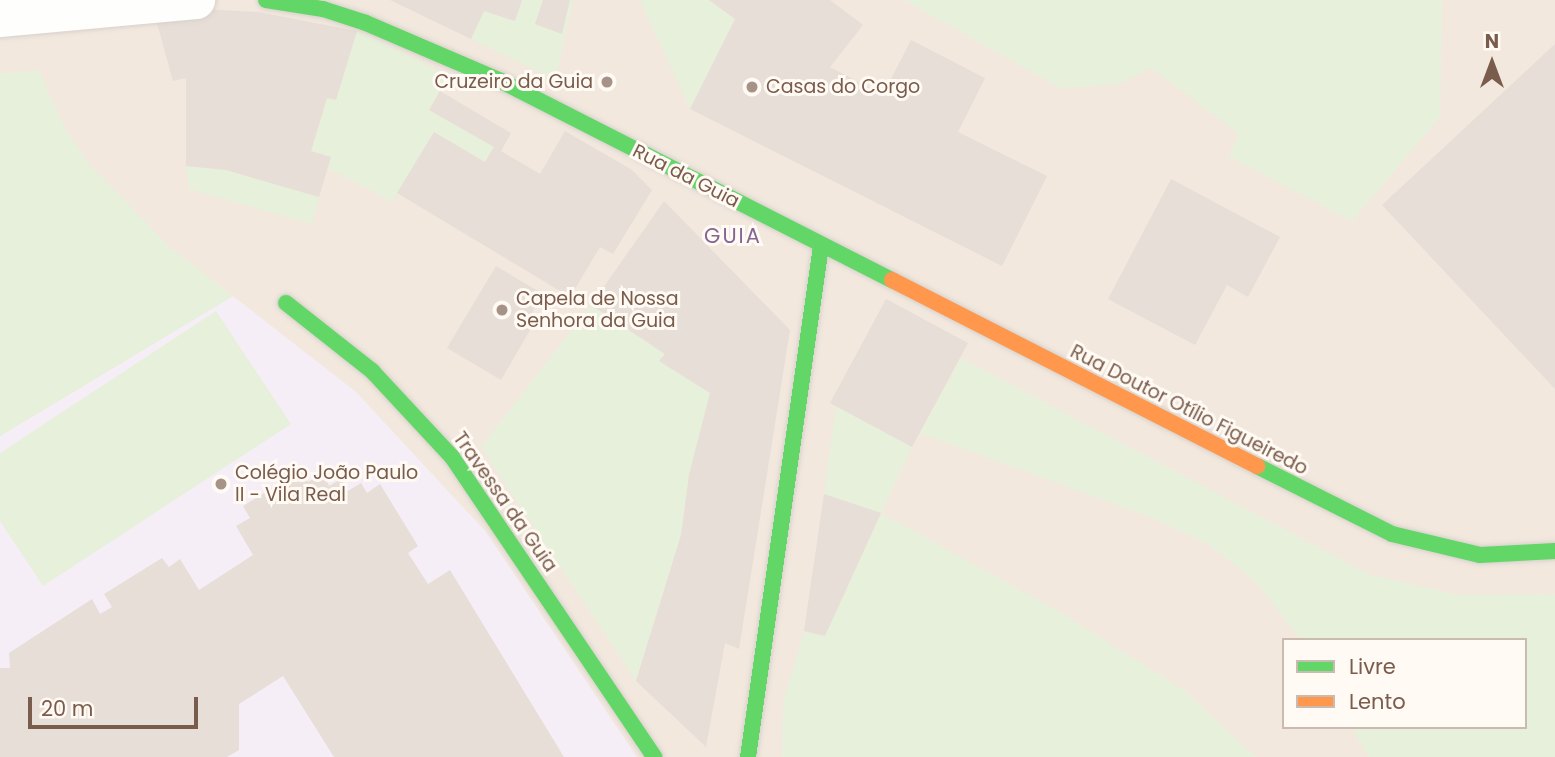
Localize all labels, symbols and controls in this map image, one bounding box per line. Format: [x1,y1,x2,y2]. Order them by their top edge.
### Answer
north arrow [1457,28,1527,98]
text: N [1485,28,1499,55]
place label: Cruzeiro da Guia [434,71,593,93]
marker: Cruzeiro da Guia [599,74,615,90]
place label: Casas do Corgo [766,76,920,98]
marker: Casas do Corgo [744,79,760,95]
street label: Rua da Guia [629,139,743,213]
district label: GUIA [705,223,761,249]
place label: Capela de Nossa Senhora da Guia [516,288,679,332]
marker: Capela de Nossa Senhora da Guia [494,302,510,318]
street label: Rua Doutor Otílio Figueiredo [1067,340,1311,480]
street label: Travessa da Guia [448,428,562,576]
place label: Colégio João Paulo II - Vila Real [235,462,418,506]
marker: Colégio João Paulo II - Vila Real [213,476,229,492]
legend [1282,638,1527,729]
text: Livre [1349,652,1396,681]
scale bar [32,684,201,728]
text: Lento [1349,687,1406,716]
text: 20 m [41,694,94,723]

